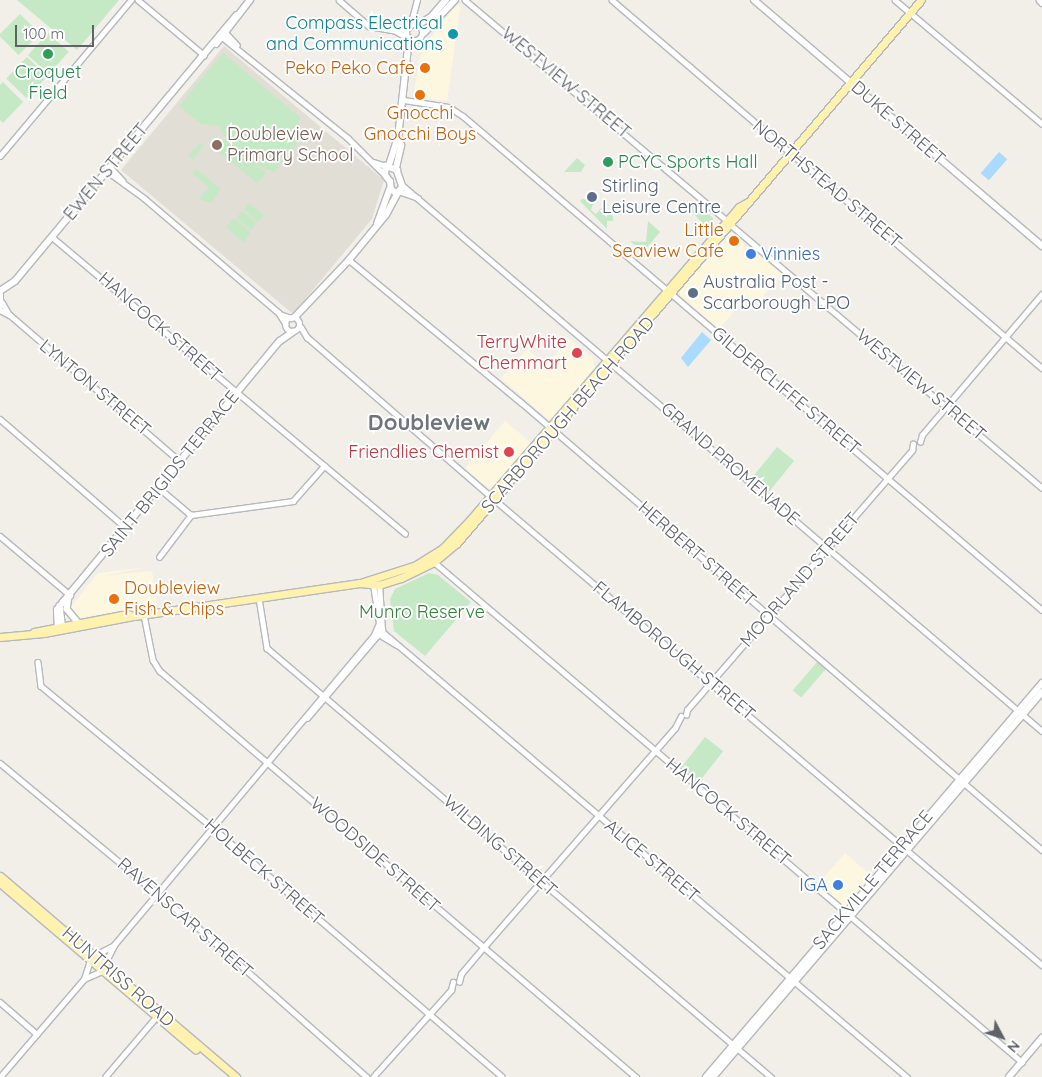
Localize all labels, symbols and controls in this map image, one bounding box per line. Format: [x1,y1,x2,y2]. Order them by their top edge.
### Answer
place label: Compass Electrical and Communications [266,13,443,56]
scale bar [18,15,96,47]
street label: WESTVIEW STREET [497,23,635,143]
text: 100 m [23,24,64,43]
marker: Compass Electrical and Communications [447,28,459,40]
marker: Croquet Field [42,48,54,60]
place label: Peko Peko Cafe [285,57,415,79]
place label: Croquet Field [15,62,81,104]
marker: Peko Peko Cafe [419,62,431,74]
street label: DUKE STREET [847,76,949,170]
marker: Gnocchi Gnocchi Boys [414,89,426,101]
place label: Gnocchi Gnocchi Boys [364,103,476,146]
street label: NORTHSTEAD STREET [748,115,906,253]
street label: EWEN STREET [59,119,153,225]
place label: Doubleview Primary School [227,124,353,166]
marker: Doubleview Primary School [211,139,223,151]
place label: PCYC Sports Hall [618,151,758,173]
marker: PCYC Sports Hall [602,156,614,168]
place label: Stirling Leisure Centre [602,176,721,218]
marker: Stirling Leisure Centre [586,191,598,203]
place label: Little Seaview Cafe [612,220,724,262]
marker: Little Seaview Cafe [728,235,740,247]
place label: Vinnies [761,243,820,265]
marker: Vinnies [745,248,757,260]
street label: HANCOCK STREET [94,268,226,386]
place label: Australia Post - Scarborough LPO [703,272,850,314]
marker: Australia Post - Scarborough LPO [687,287,699,299]
street label: SCARBOROUGH BEACH ROAD [477,312,659,518]
street label: GILDERCLIFFE STREET [707,323,865,459]
street label: WESTVIEW STREET [852,325,990,445]
place label: TerryWhite Chemmart [476,332,567,374]
street label: LYNTON STREET [35,335,155,441]
marker: TerryWhite Chemmart [571,347,583,359]
street label: SAINT BRIGIDS TERRACE [96,387,244,561]
street label: GRAND PROMENADE [656,398,804,530]
district label: Doubleview [368,410,490,436]
place label: Friendlies Chemist [348,441,499,463]
marker: Friendlies Chemist [503,446,515,458]
street label: HERBERT STREET [634,497,760,611]
street label: MOORLAND STREET [736,508,864,652]
street label: FLAMBOROUGH STREET [589,577,759,725]
place label: Doubleview Fish & Chips [124,578,224,620]
marker: Doubleview Fish & Chips [108,593,120,605]
park label: Munro Reserve [359,601,485,623]
street label: HANCOCK STREET [661,753,795,871]
street label: WILDING STREET [439,791,561,901]
street label: WOODSIDE STREET [306,793,444,917]
street label: SACKVILLE TERRACE [808,806,938,954]
street label: HOLBECK STREET [200,814,328,930]
street label: ALICE STREET [600,815,704,907]
street label: RAVENSCAR STREET [113,853,257,983]
place label: IGA [799,874,828,896]
marker: IGA [832,879,844,891]
street label: HUNTRISS ROAD [57,922,179,1032]
north arrow [977,1012,1027,1062]
text: N [1003,1037,1024,1056]

